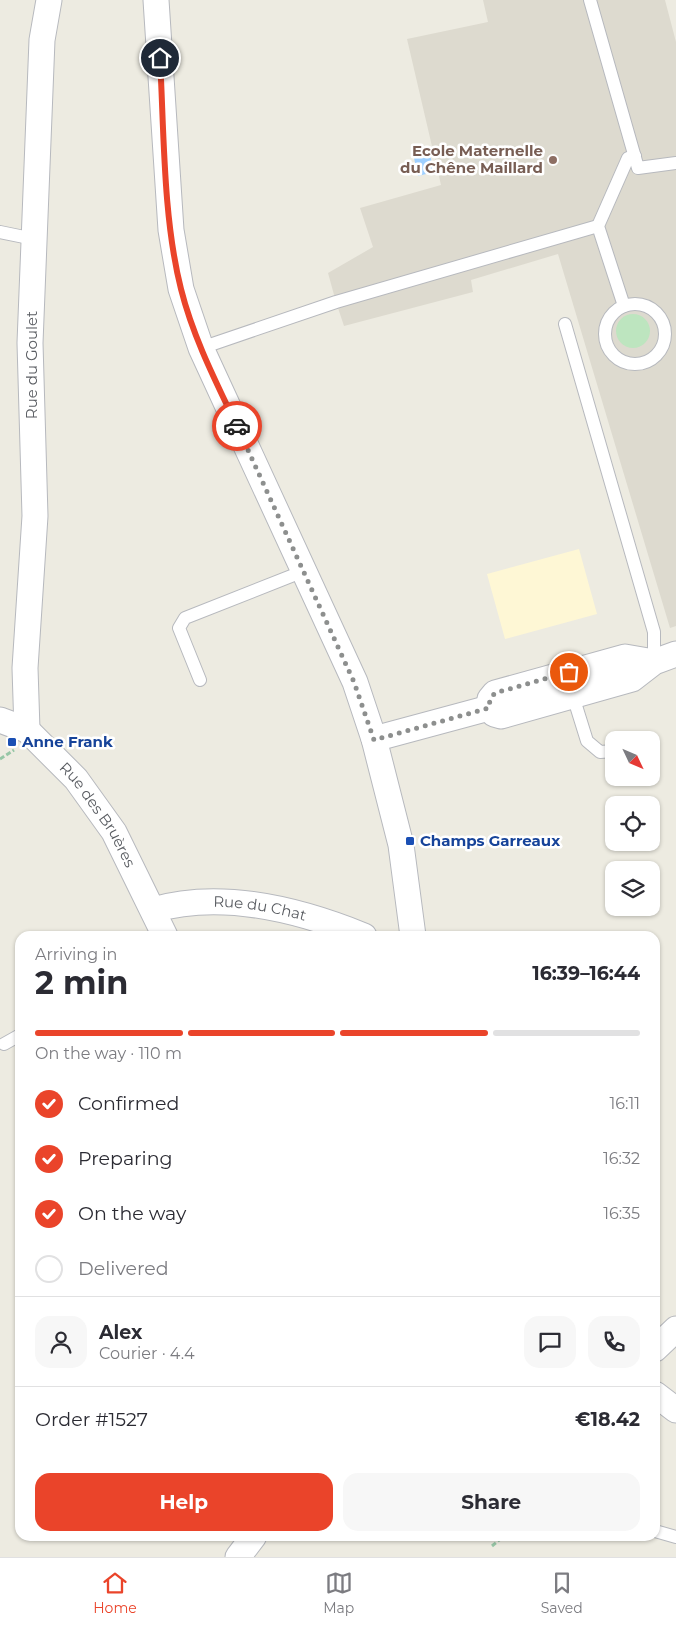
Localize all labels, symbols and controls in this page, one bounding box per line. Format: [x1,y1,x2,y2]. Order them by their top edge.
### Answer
pin [139,37,181,79]
icon: home [146,44,174,72]
place label: Ecole Maternelle du Chêne Maillard [400,141,543,177]
marker: Ecole Maternelle du Chêne Maillard [547,154,559,166]
street label: Rue du Goulet [22,311,41,419]
courier [212,401,262,451]
icon: car [223,412,251,440]
pin [548,651,590,693]
icon: bag [555,658,583,686]
north arrow [605,731,660,786]
map controls [605,731,660,916]
place label: Anne Frank [21,732,113,751]
marker: Anne Frank [6,736,18,748]
street label: Rue des Bruères [56,758,140,870]
button: locate [605,796,660,851]
place label: Champs Garreaux [420,831,560,850]
marker: Champs Garreaux [404,835,416,847]
button: layers [605,861,660,916]
street label: Rue du Chat [213,892,309,925]
text: Arriving in [35,945,117,964]
text: 16:39–16:44 [532,962,640,985]
text: 2 min [35,963,128,1002]
text: On the way · 110 m [35,1044,182,1063]
icon: check [35,1090,63,1118]
text: Confirmed [78,1092,179,1115]
text: 16:11 [610,1094,640,1113]
icon: check [35,1145,63,1173]
text: Preparing [78,1147,173,1170]
text: 16:32 [603,1149,640,1168]
icon: check [35,1200,63,1228]
text: On the way [78,1202,186,1225]
text: 16:35 [603,1204,640,1223]
text: Delivered [78,1257,169,1280]
button: person [35,1316,87,1368]
button: chat [524,1316,576,1368]
button: phone [588,1316,640,1368]
text: Alex [99,1321,142,1344]
text: Courier · 4.4 [99,1344,195,1363]
text: Order #1527 [35,1408,148,1431]
text: €18.42 [575,1408,640,1431]
button: Help [35,1473,333,1531]
button: Share [343,1473,640,1531]
tab: Home [93,1569,137,1617]
tab: Map [323,1569,354,1617]
tab: Saved [541,1569,583,1617]

